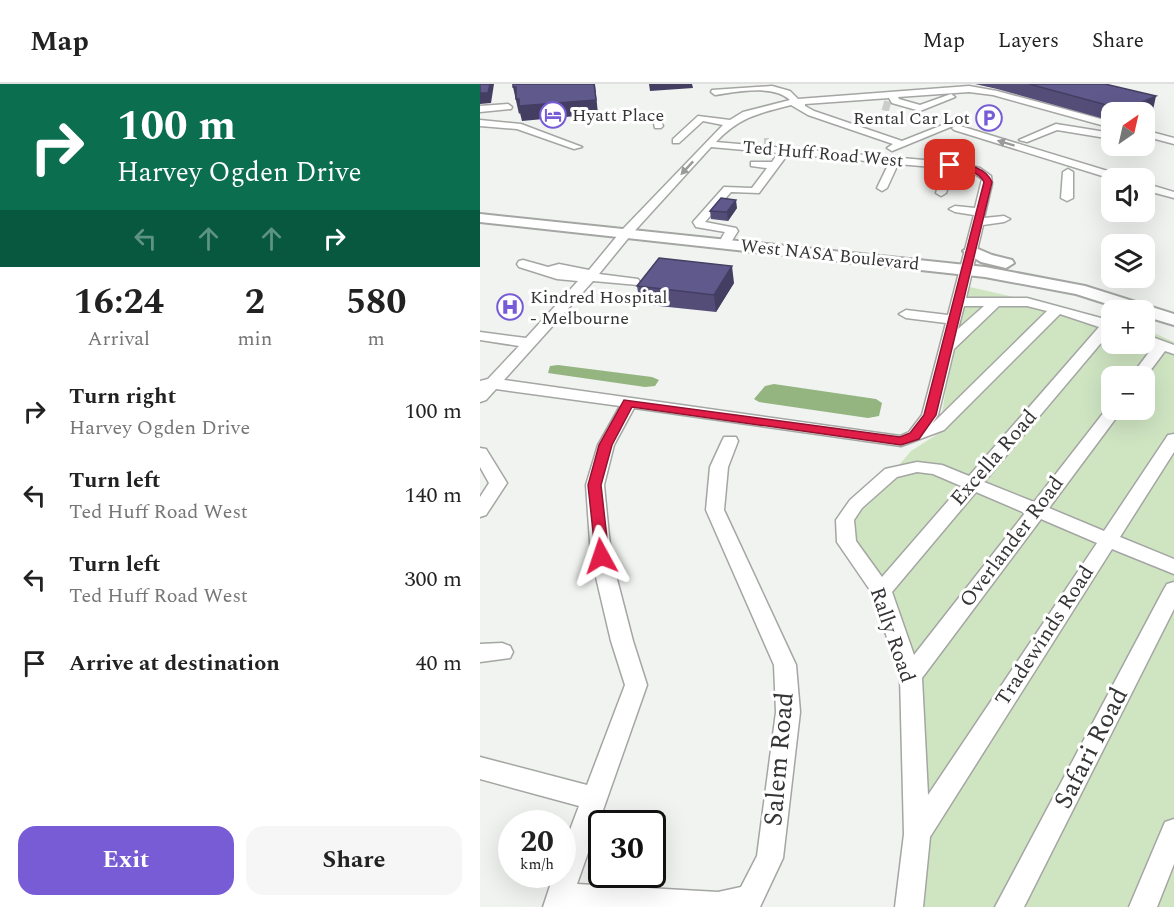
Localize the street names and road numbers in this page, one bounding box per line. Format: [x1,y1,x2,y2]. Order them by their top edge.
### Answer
street label: Ted Huff Road West [742,134,904,174]
street label: West NASA Boulevard [739,232,921,278]
street label: Excella Road [943,402,1045,514]
street label: Overlander Road [952,470,1072,614]
street label: Tradewinds Road [987,559,1103,713]
street label: Rally Road [861,583,923,687]
street label: Safari Road [1043,680,1139,816]
street label: Salem Road [753,690,805,828]

